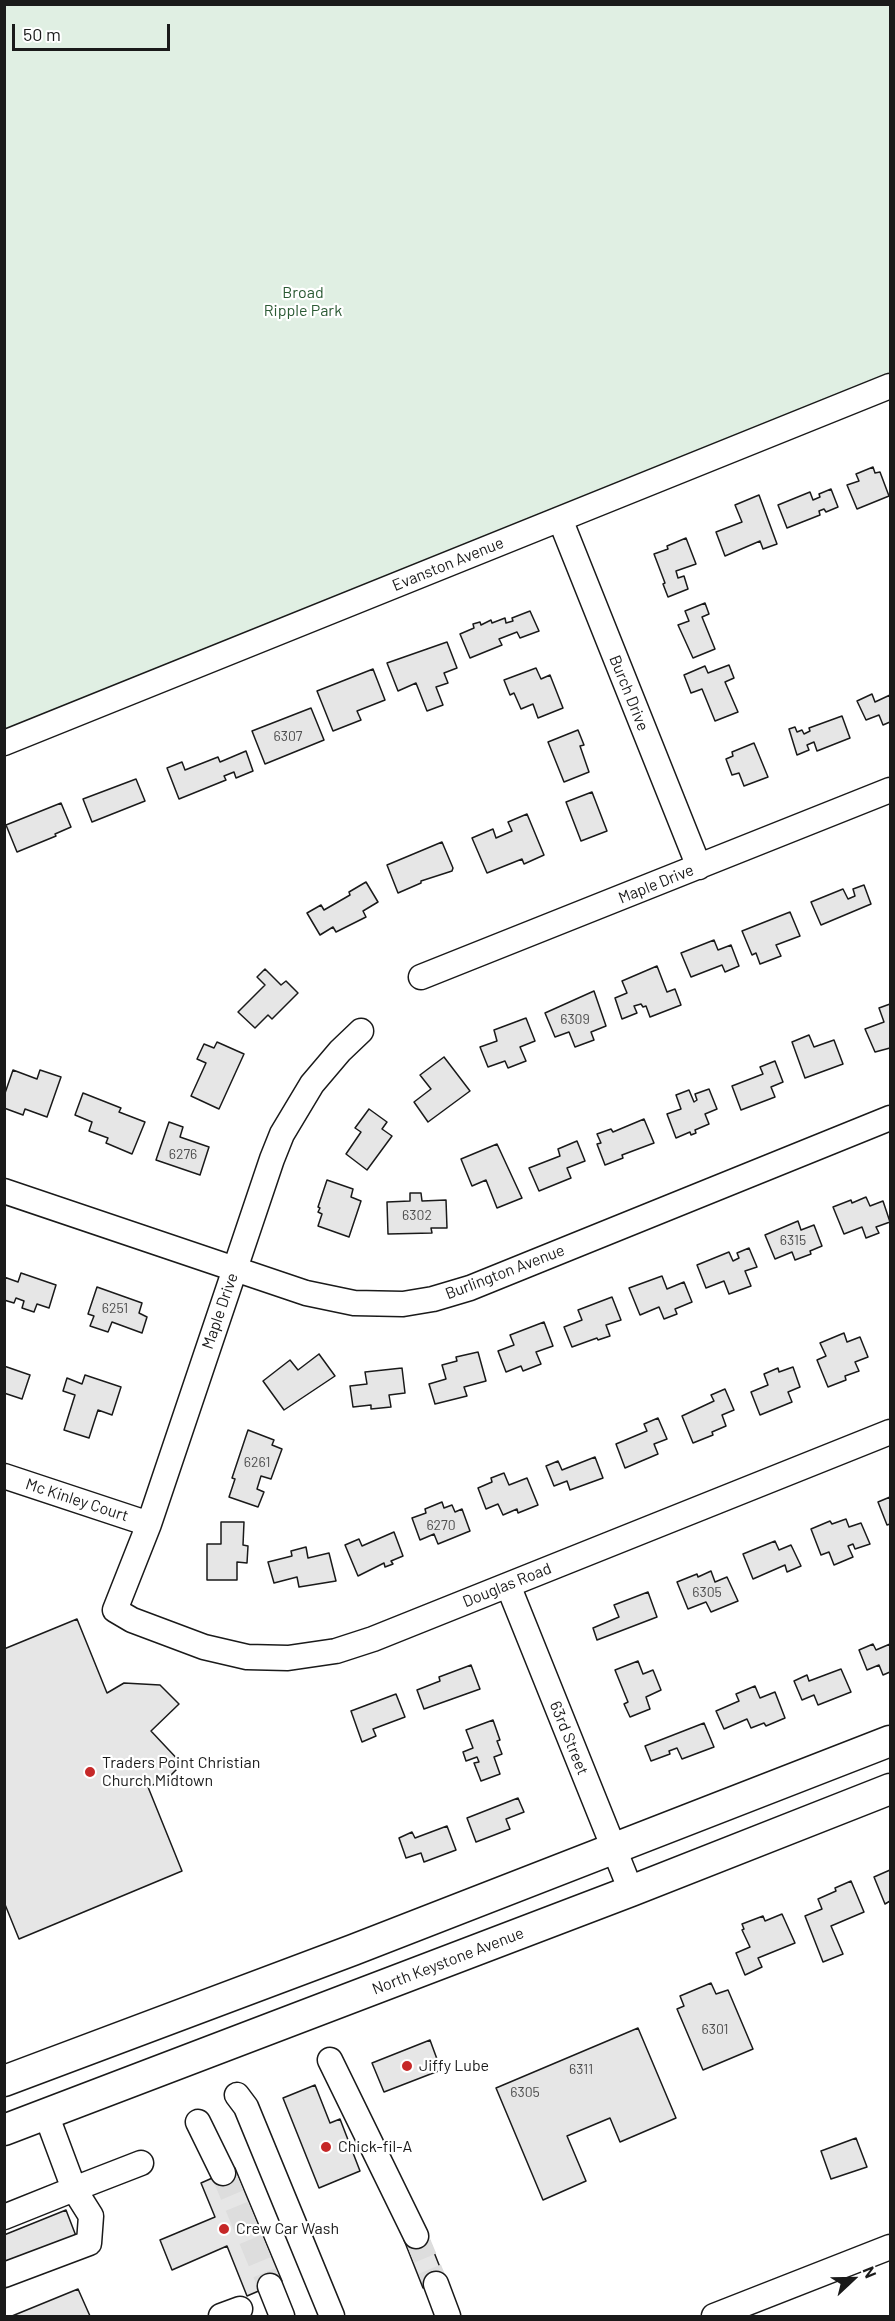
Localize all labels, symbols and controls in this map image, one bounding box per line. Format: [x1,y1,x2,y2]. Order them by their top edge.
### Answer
scale bar [15,12,172,50]
text: 50 m [23,23,61,45]
park label: Broad Ripple Park [264,283,342,321]
street label: Evanston Avenue [389,533,507,595]
street label: Burch Drive [605,652,653,734]
house number: 6307 [274,728,302,744]
street label: Maple Drive [616,860,696,908]
house number: 6309 [560,1011,590,1027]
house number: 6276 [169,1146,197,1162]
house number: 6302 [402,1207,432,1223]
house number: 6315 [780,1232,806,1248]
street label: Burlington Avenue [443,1240,567,1304]
street label: Maple Drive [198,1270,242,1352]
house number: 6251 [102,1300,128,1316]
house number: 6261 [244,1454,270,1470]
street label: Mc Kinley Court [23,1474,131,1526]
house number: 6270 [426,1517,456,1533]
street label: Douglas Road [460,1559,554,1611]
house number: 6305 [692,1584,722,1600]
street label: 63rd Street [546,1698,592,1778]
place label: Traders Point Christian Church Midtown [102,1753,260,1791]
marker: Traders Point Christian Church Midtown [83,1765,97,1779]
street label: North Keystone Avenue [369,1923,527,1999]
house number: 6301 [702,2021,728,2037]
place label: Jiffy Lube [419,2056,489,2076]
marker: Jiffy Lube [400,2059,414,2073]
house number: 6311 [569,2061,593,2077]
house number: 6305 [510,2084,540,2100]
place label: Chick-fil-A [338,2137,412,2157]
marker: Chick-fil-A [319,2140,333,2154]
place label: Crew Car Wash [236,2219,339,2239]
marker: Crew Car Wash [217,2222,231,2236]
north arrow [823,2249,883,2309]
text: N [859,2264,881,2281]

